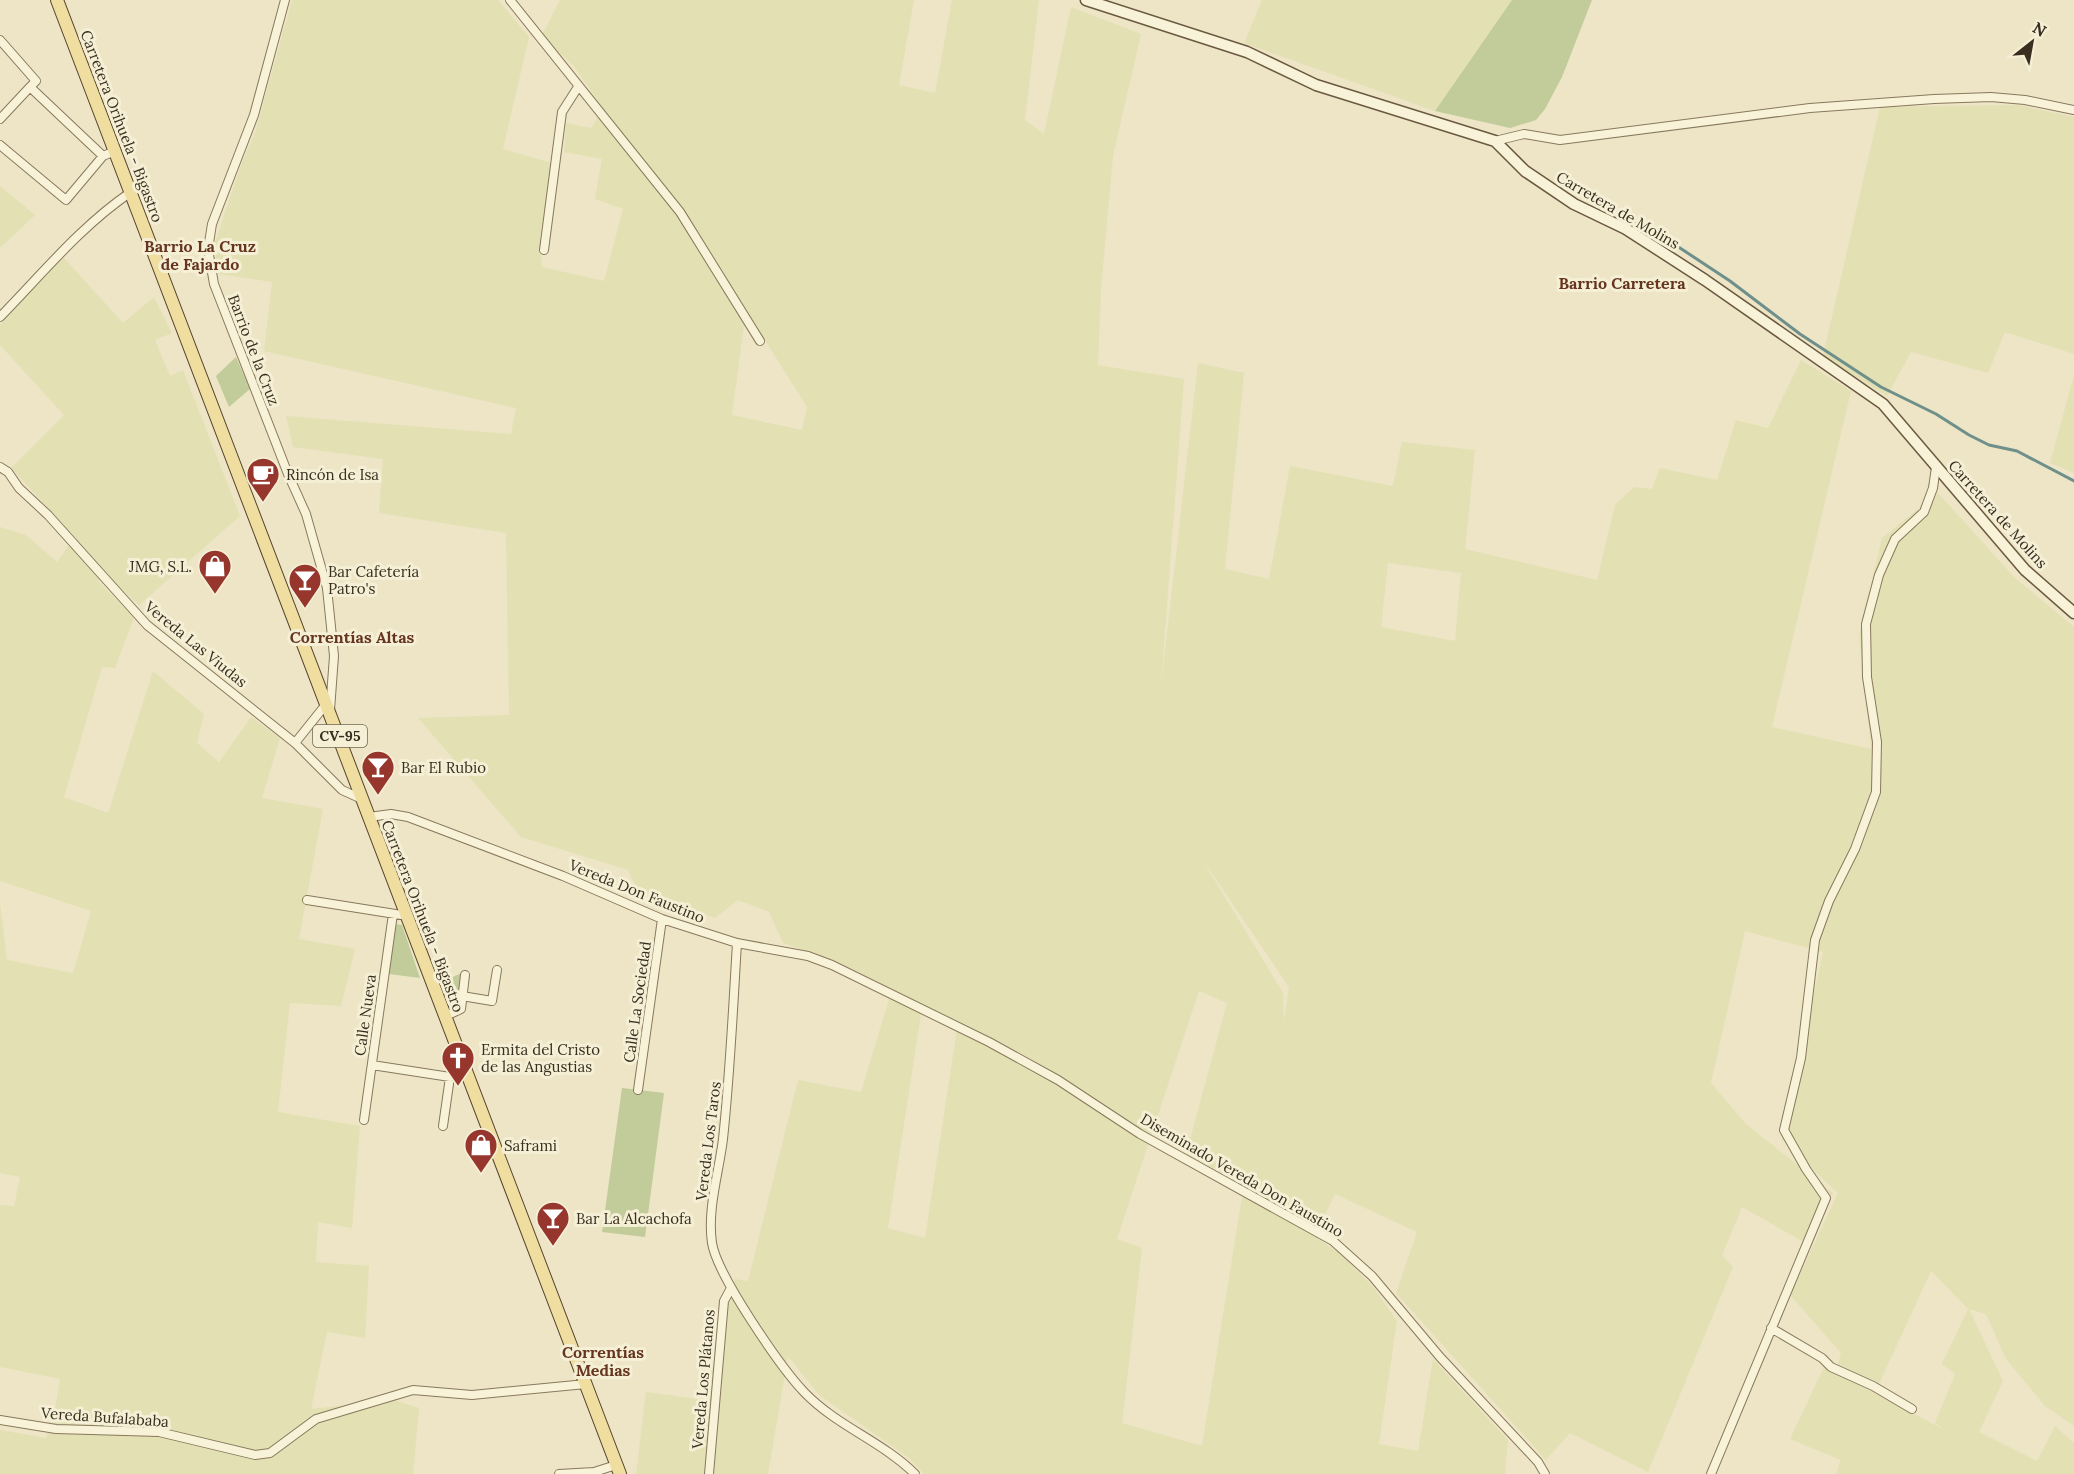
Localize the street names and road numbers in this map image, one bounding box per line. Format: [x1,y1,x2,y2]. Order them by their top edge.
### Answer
street label: Carretera Orihuela - Bigastro [77,27,168,225]
street label: Carretera de Molins [1553,167,1683,253]
street label: Barrio de la Cruz [224,292,284,408]
street label: Carretera de Molins [1944,456,2052,572]
street label: Vereda Las Viudas [140,596,251,691]
road number: CV-95 [313,725,367,747]
street label: Carretera Orihuela - Bigastro [378,817,469,1015]
street label: Vereda Don Faustino [566,855,708,927]
street label: Calle La Sociedad [619,940,655,1064]
street label: Calle Nueva [350,973,380,1057]
street label: Vereda Los Taros [691,1080,725,1203]
street label: Diseminado Vereda Don Faustino [1137,1109,1347,1241]
street label: Vereda Los Plátanos [687,1308,719,1450]
street label: Vereda Bufalababa [39,1403,170,1431]

